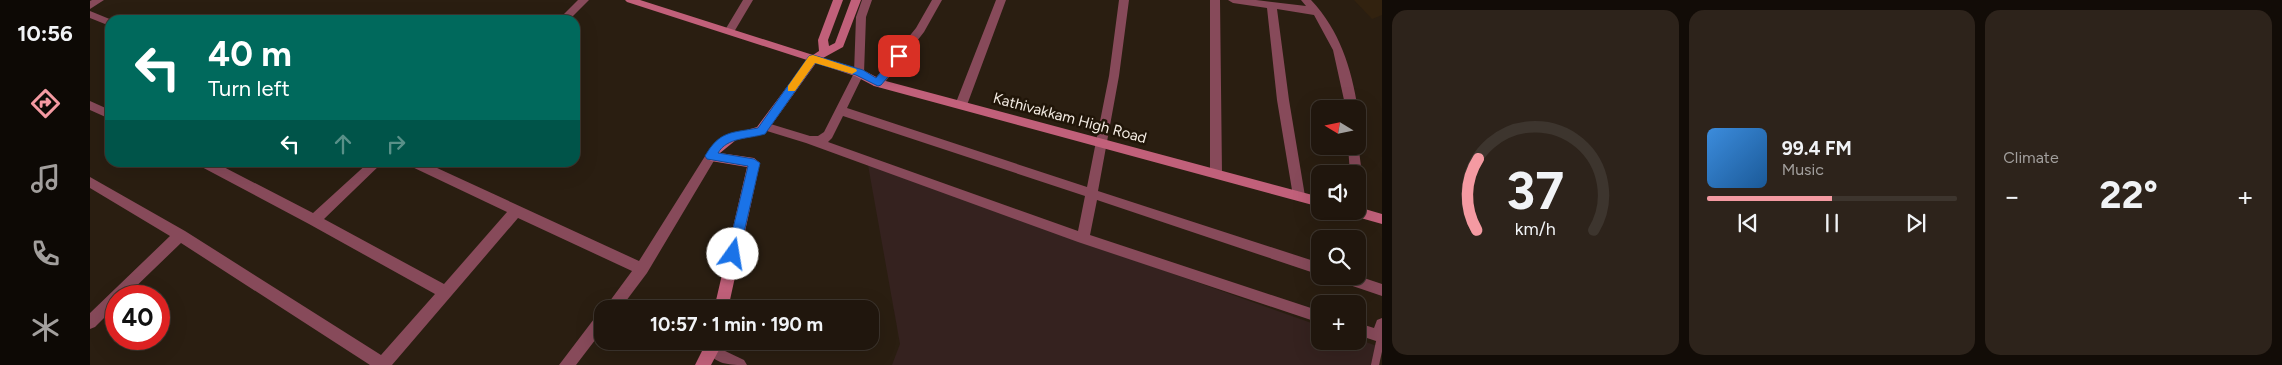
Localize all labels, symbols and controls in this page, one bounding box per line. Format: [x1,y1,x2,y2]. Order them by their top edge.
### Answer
text: 10:56 [17,20,73,47]
text: 40 m [208,33,292,75]
icon: left [125,35,190,100]
pin [878,35,920,77]
icon: arrive [885,42,913,70]
text: Turn left [208,75,290,102]
icon: directions [28,86,63,121]
street label: Kathivakkam High Road [991,89,1149,147]
north arrow [1311,100,1366,155]
map controls [1311,100,1366,350]
icon: left [276,130,304,158]
icon: ahead [329,130,357,158]
icon: right [382,130,410,158]
text: 99.4 FM [1782,137,1852,160]
text: Climate [2003,148,2059,167]
text: 37 [1506,160,1564,222]
text: Music [1782,160,1824,179]
icon: music [28,161,63,196]
button: sound [1311,165,1366,220]
text: 22° [2099,172,2158,218]
text: − [2003,179,2021,213]
text: + [2237,179,2254,213]
icon: previous [1734,209,1762,237]
icon: pause [1818,209,1846,237]
icon: next [1902,209,1930,237]
text: km/h [1515,218,1556,239]
position arrow [706,227,758,279]
button: search [1311,230,1366,285]
icon: phone [28,236,63,271]
speed limit sign: 40 [105,285,170,350]
button: + [1311,295,1366,350]
icon: climate [28,310,63,345]
text: 10:57 · 1 min · 190 m [650,313,823,336]

